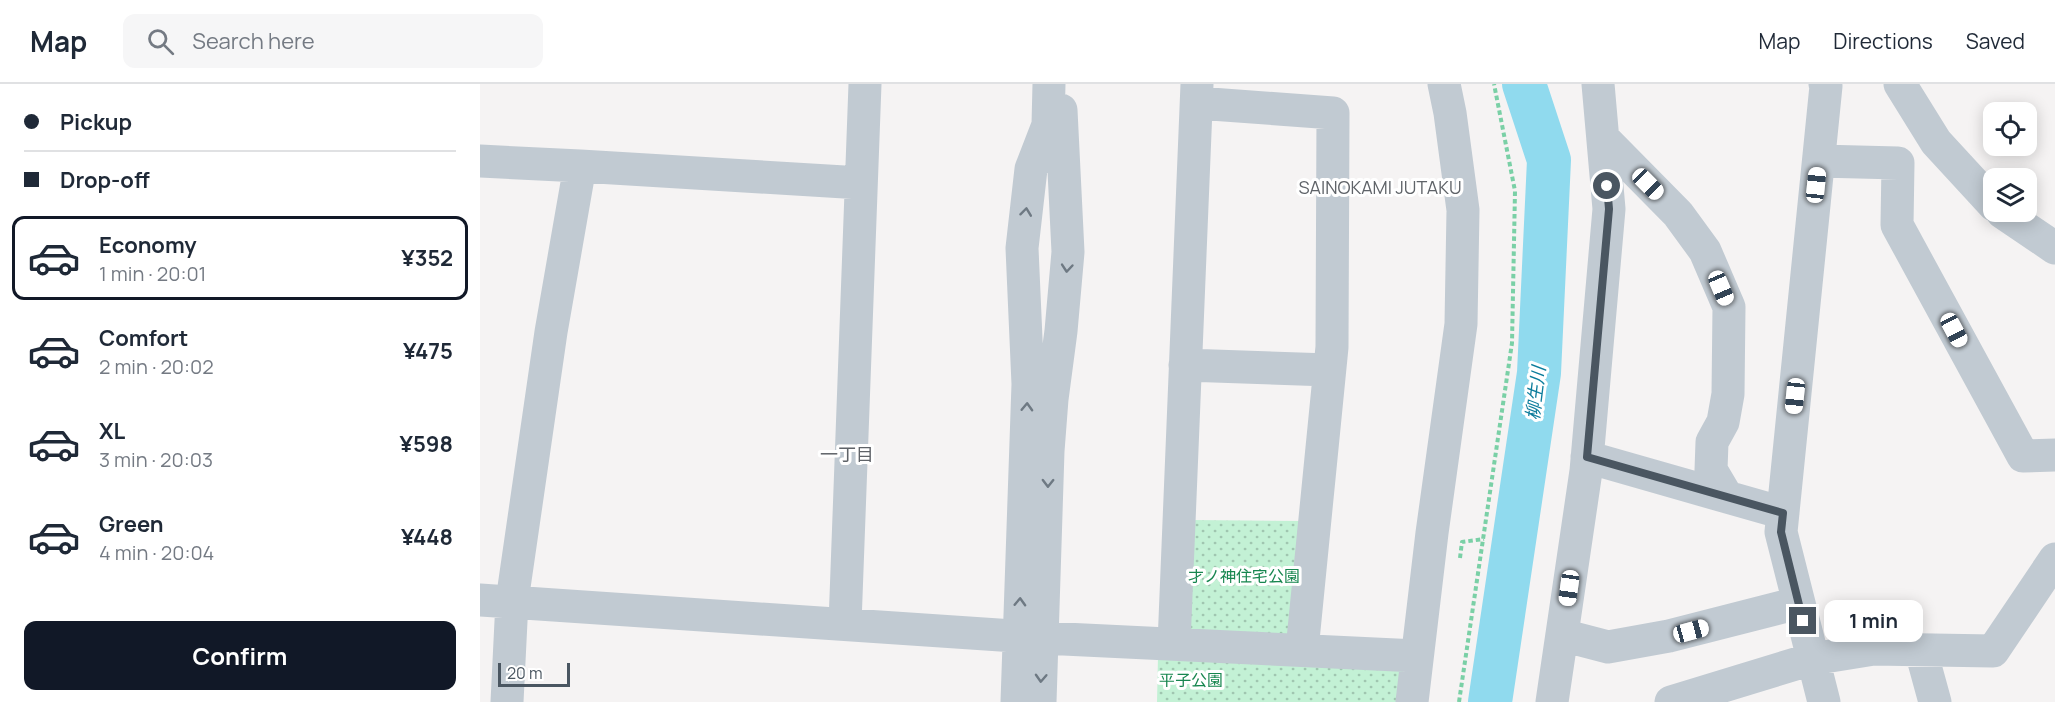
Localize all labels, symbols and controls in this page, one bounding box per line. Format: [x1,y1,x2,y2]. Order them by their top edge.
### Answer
search box [123,14,543,68]
text: Map [30,22,87,60]
icon: search [144,25,177,58]
text: Search here [192,26,315,56]
text: Map [1759,27,1800,55]
text: Directions [1833,27,1933,55]
text: Saved [1966,27,2025,55]
map controls [1983,102,2037,222]
button: locate [1983,102,2037,156]
text: Pickup [60,107,132,137]
text: Drop-off [60,165,150,195]
car [1629,165,1667,203]
car [1805,166,1827,204]
button: layers [1983,168,2037,222]
route start [1593,172,1620,199]
district label: SAINOKAMI JUTAKU [1298,175,1462,199]
one-way arrow [1019,207,1032,217]
text: Economy [99,230,197,260]
icon: car [27,231,81,285]
text: ¥352 [401,243,453,273]
text: 1 min · 20:01 [99,260,206,287]
one-way arrow [1060,264,1073,273]
car [1706,268,1736,308]
car [1938,310,1970,350]
text: Comfort [99,323,188,353]
icon: car [27,324,81,378]
text: ¥475 [403,336,453,366]
text: 2 min · 20:02 [99,353,214,380]
water label: 柳生川 [1520,363,1550,421]
car [1784,377,1806,415]
one-way arrow [1021,402,1033,411]
text: XL [99,416,125,446]
icon: car [27,417,81,471]
text: ¥598 [400,429,453,459]
district label: 一丁目 [820,442,874,466]
text: 3 min · 20:03 [99,446,213,473]
one-way arrow [1041,479,1054,488]
text: Green [99,509,164,539]
icon: car [27,510,81,564]
text: ¥448 [401,522,453,552]
text: 4 min · 20:04 [99,539,214,566]
park label: 才ノ神住宅公園 [1188,565,1300,587]
car [1558,569,1580,607]
one-way arrow [1014,597,1026,606]
callout: 1 min [1824,600,1923,642]
route end [1789,607,1816,634]
text: 1 min [1849,607,1898,634]
car [1671,618,1711,644]
button: Confirm [24,621,456,690]
scale bar [498,660,570,688]
text: 20 m [507,662,543,684]
park label: 平子公園 [1159,669,1223,691]
one-way arrow [1035,674,1048,683]

